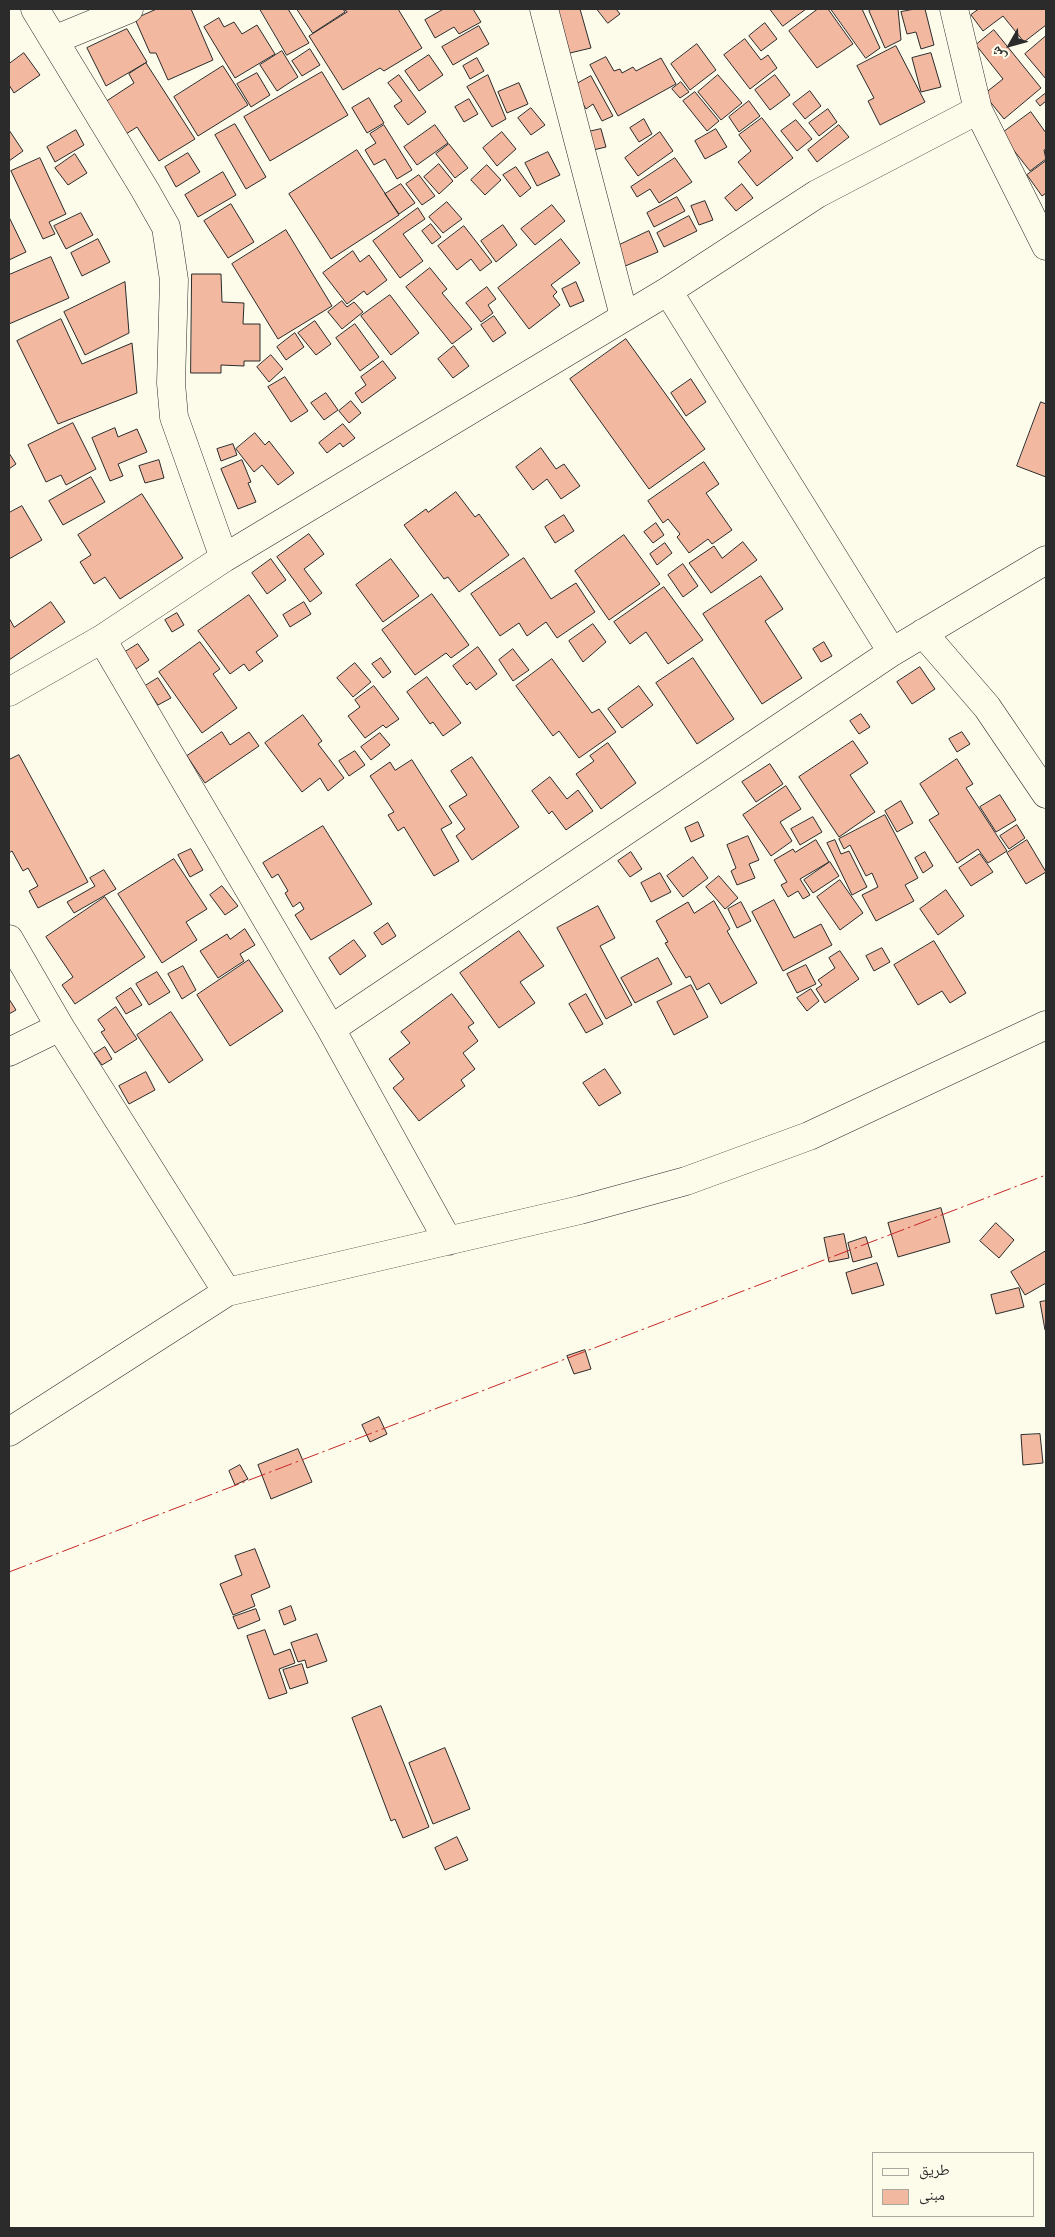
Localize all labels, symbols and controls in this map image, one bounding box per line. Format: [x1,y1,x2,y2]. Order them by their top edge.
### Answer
north arrow [985,20,1035,70]
text: ش [987,43,1009,65]
legend [872,2152,1035,2217]
text: طريق [919,2161,950,2179]
text: مبنى [919,2186,945,2204]

